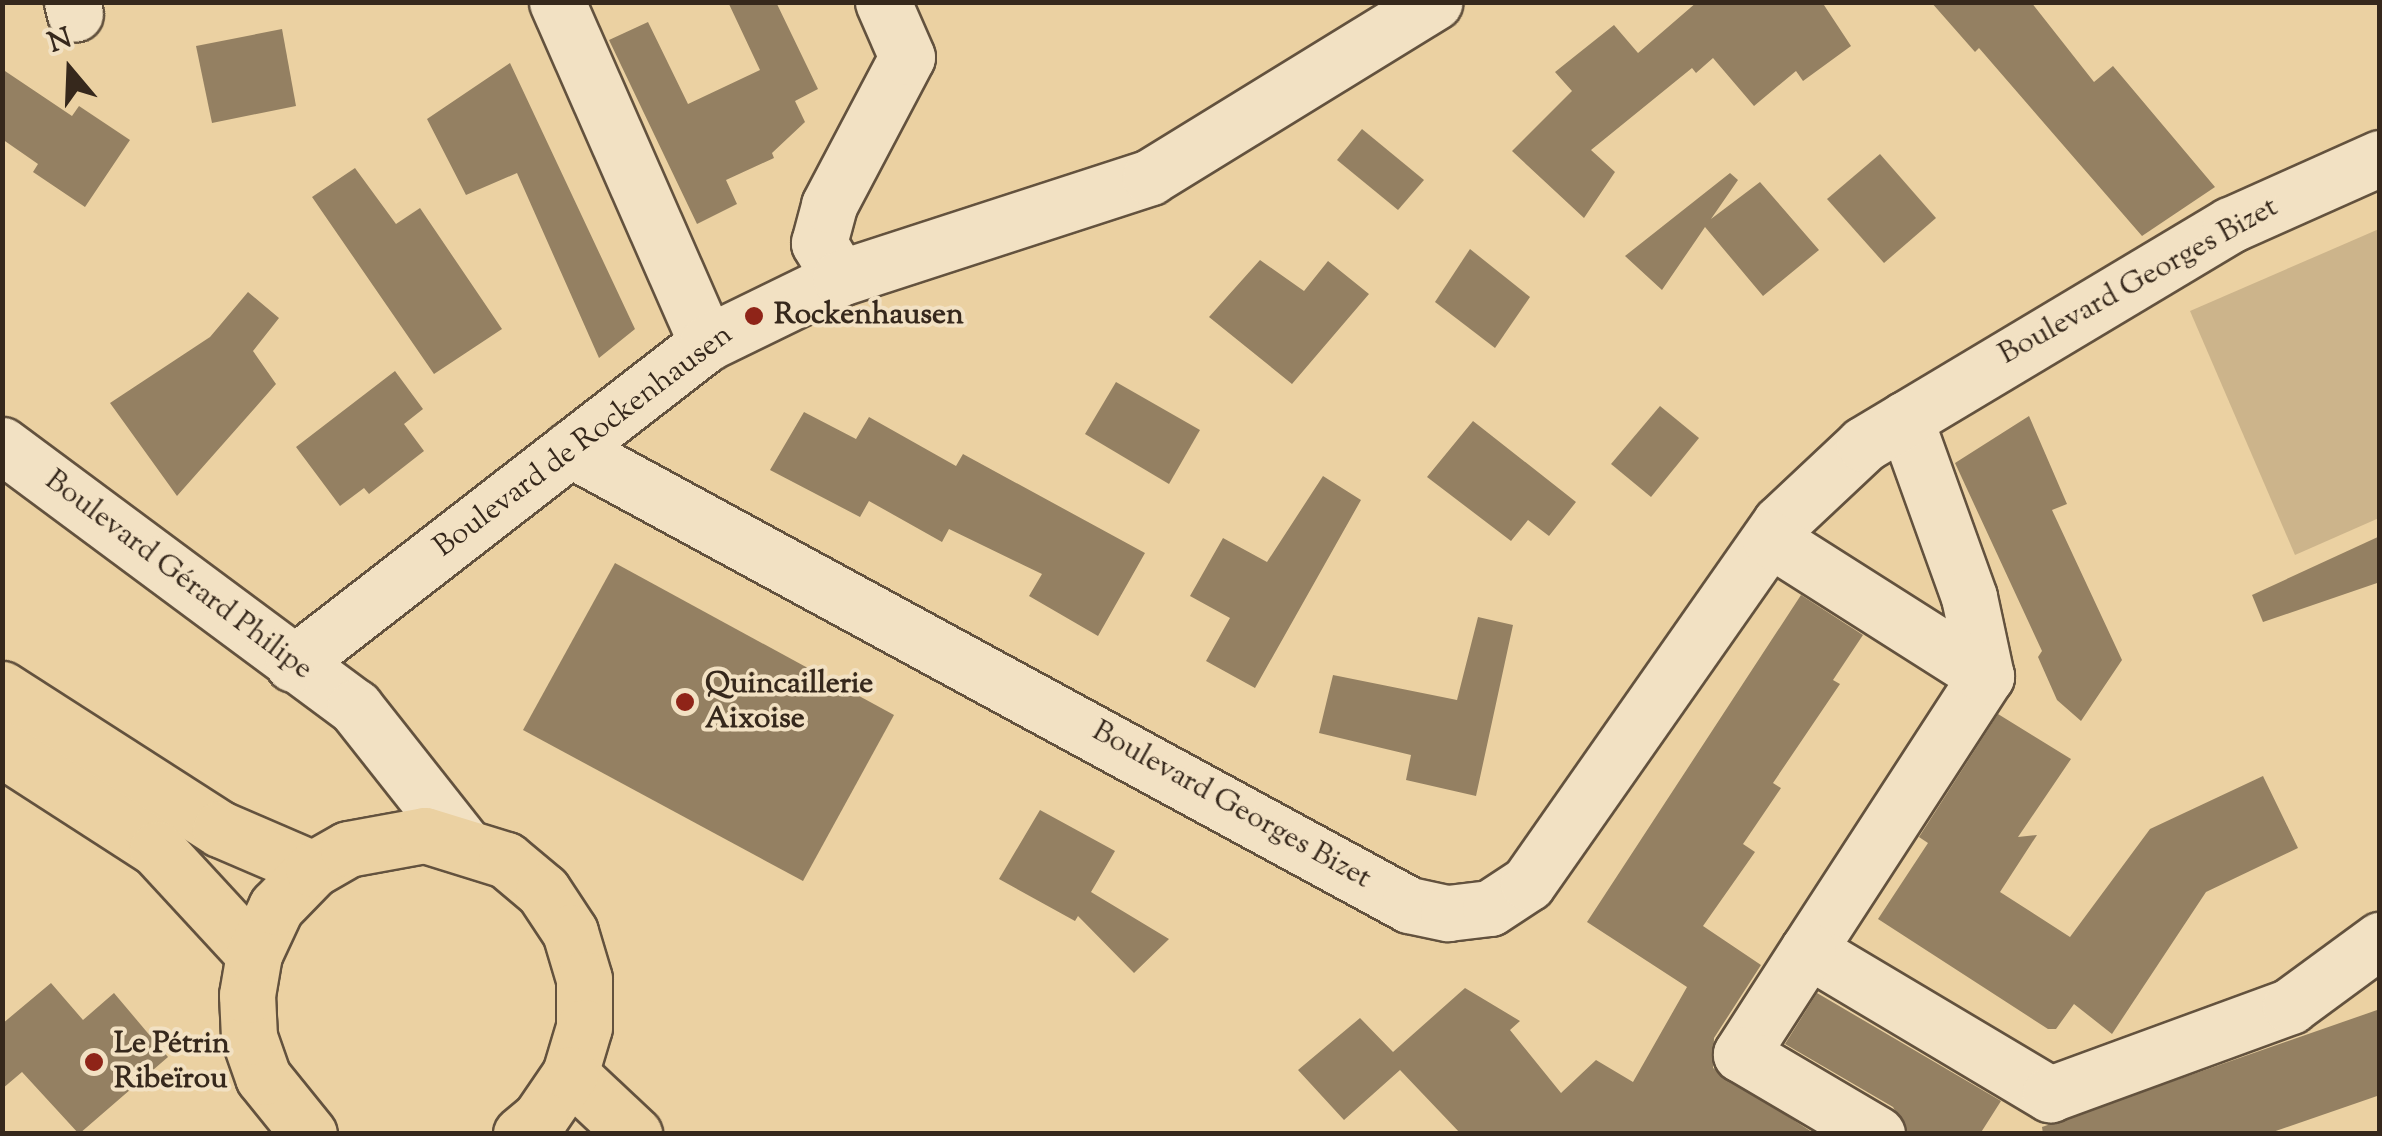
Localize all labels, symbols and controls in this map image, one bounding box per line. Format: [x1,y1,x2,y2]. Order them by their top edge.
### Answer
text: N [43,19,77,64]
north arrow [20,20,120,120]
street label: Boulevard Georges Bizet [1993,190,2285,374]
place label: Rockenhausen [774,298,964,334]
marker: Rockenhausen [743,305,765,327]
street label: Boulevard de Rockenhausen [428,318,740,566]
street label: Boulevard Gérard Philipe [37,464,319,688]
place label: Quincaillerie Aixoise [705,667,873,738]
marker: Quincaillerie Aixoise [674,691,696,713]
street label: Boulevard Georges Bizet [1085,714,1377,898]
place label: Le Pétrin Ribeïrou [114,1027,230,1098]
marker: Le Pétrin Ribeïrou [83,1051,105,1073]

